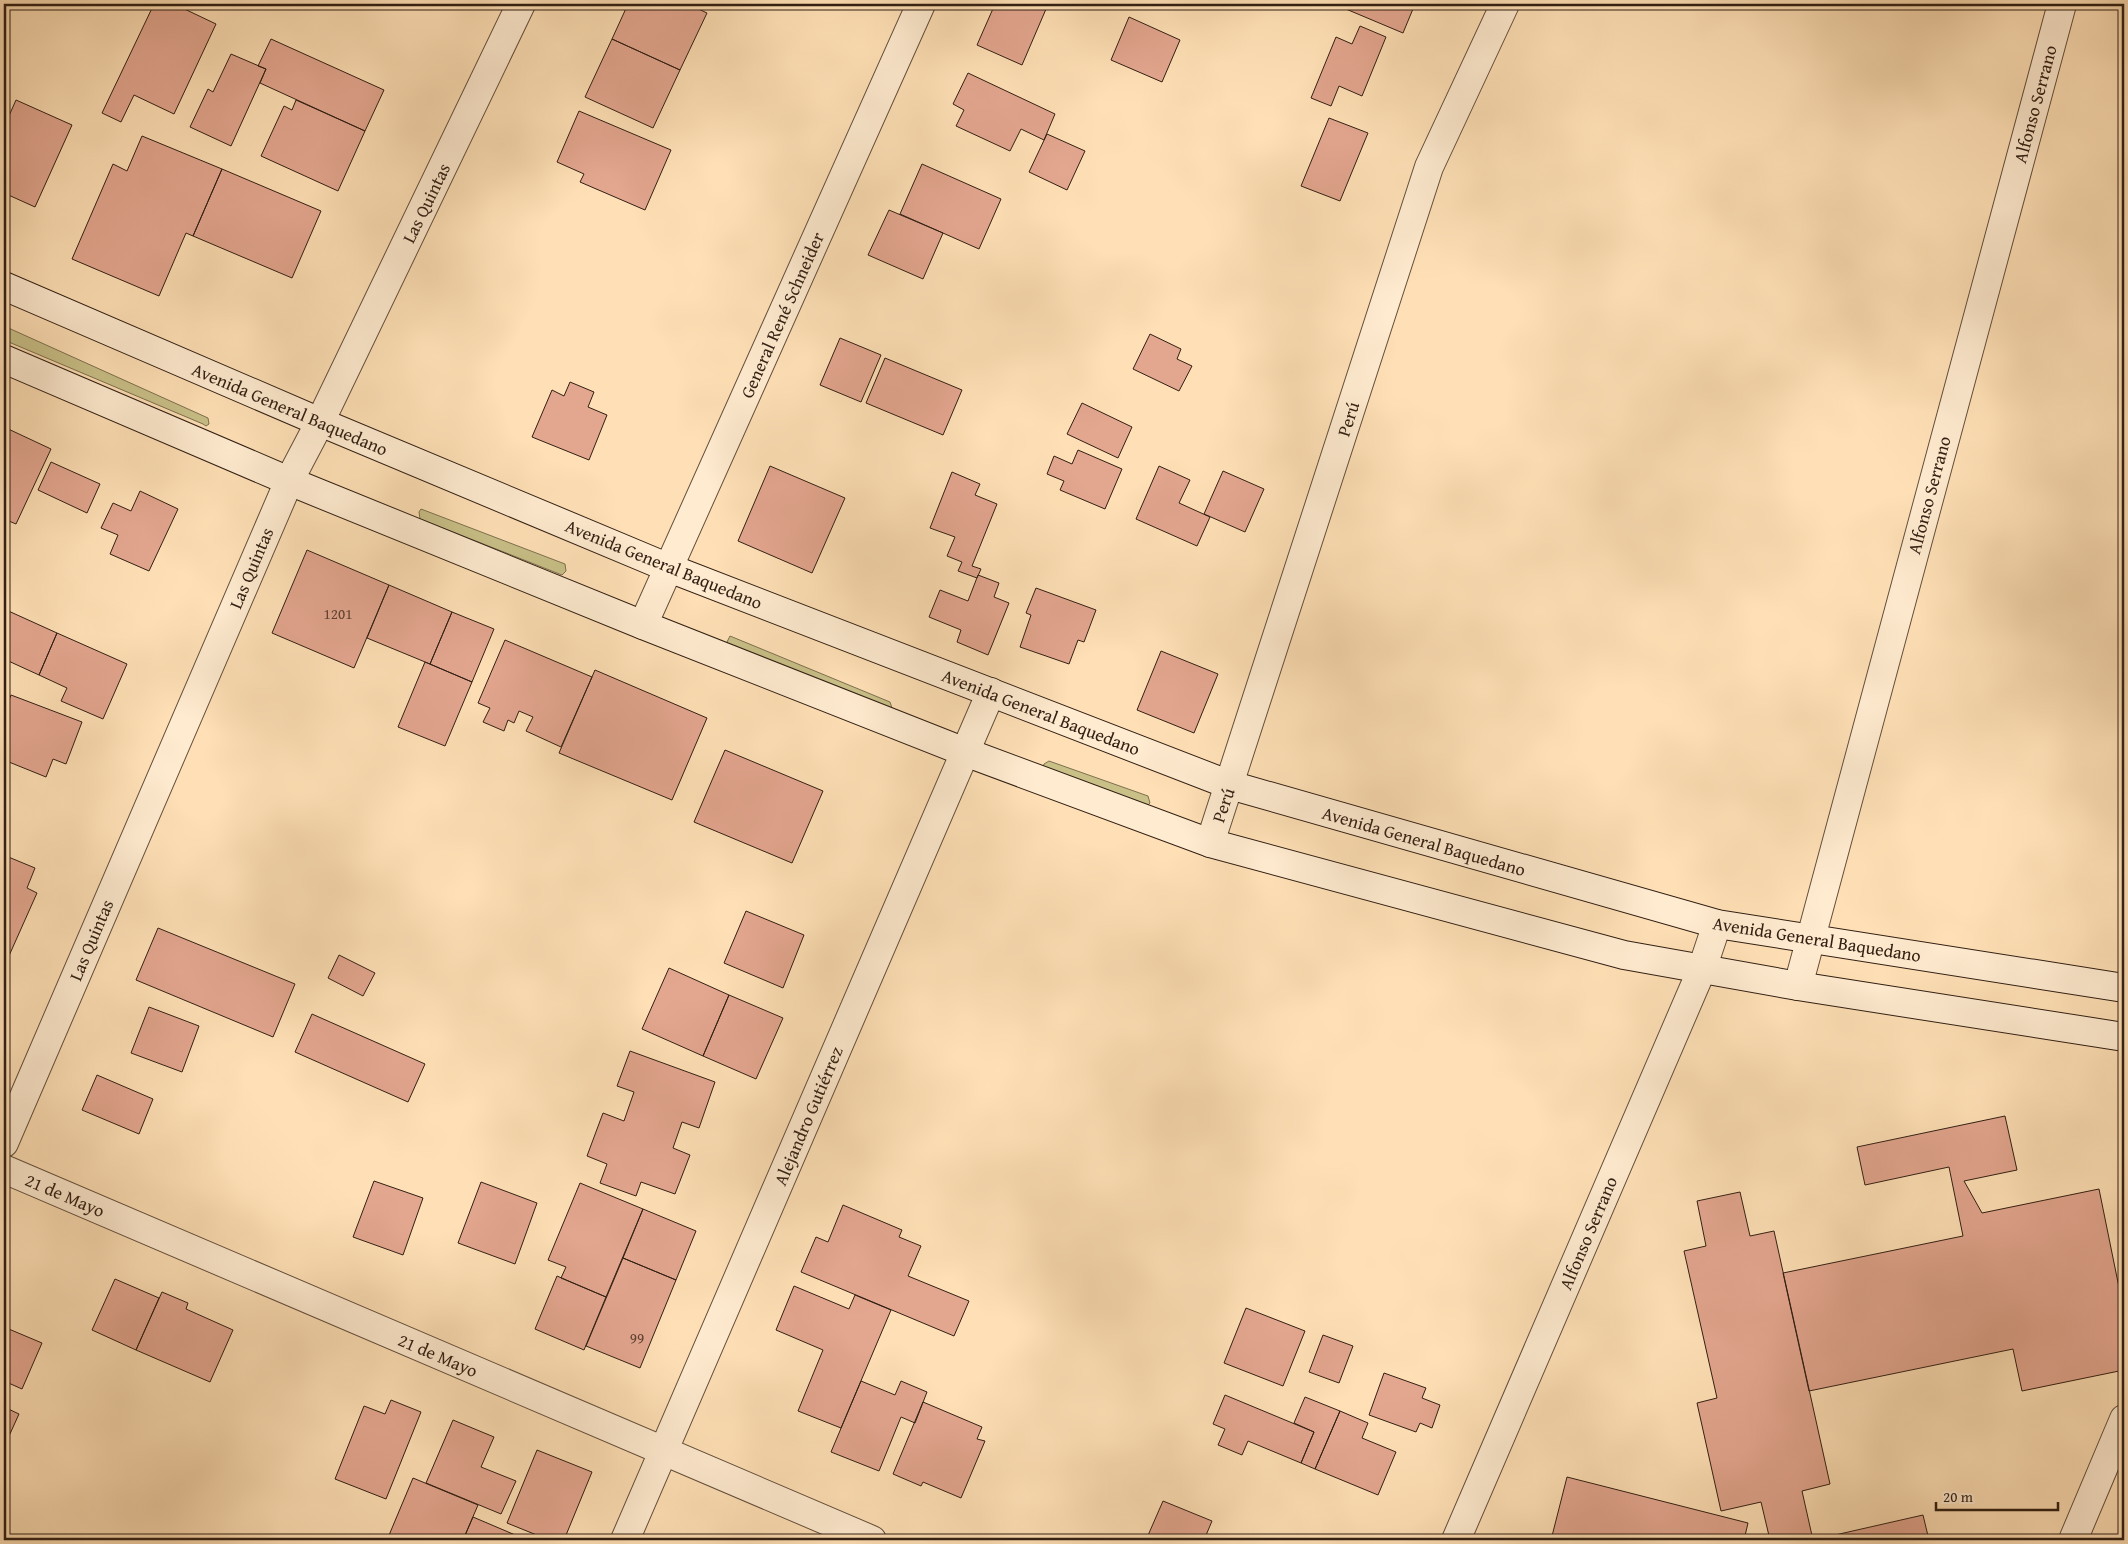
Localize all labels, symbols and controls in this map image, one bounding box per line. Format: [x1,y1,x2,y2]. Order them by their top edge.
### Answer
street label: Alfonso Serrano [2006,42,2064,166]
street label: Las Quintas [395,158,457,248]
street label: General René Schneider [733,227,831,402]
street label: Avenida General Baquedano [188,355,392,463]
street label: Perú [1330,398,1366,440]
street label: Alfonso Serrano [1900,433,1958,557]
street label: Avenida General Baquedano [561,512,767,616]
street label: Las Quintas [222,523,280,613]
house number: 1201 [324,603,352,624]
street label: Avenida General Baquedano [938,662,1144,762]
street label: Perú [1204,784,1242,826]
street label: Avenida General Baquedano [1319,799,1529,883]
street label: Las Quintas [62,895,120,985]
street label: Avenida General Baquedano [1711,909,1923,969]
street label: Alejandro Gutiérrez [766,1042,850,1190]
street label: 21 de Mayo [21,1166,109,1224]
street label: Alfonso Serrano [1552,1172,1624,1294]
street label: 21 de Mayo [394,1326,482,1384]
house number: 99 [630,1327,644,1348]
scale bar [1936,1479,2058,1511]
text: 20 m [1943,1486,1974,1507]

